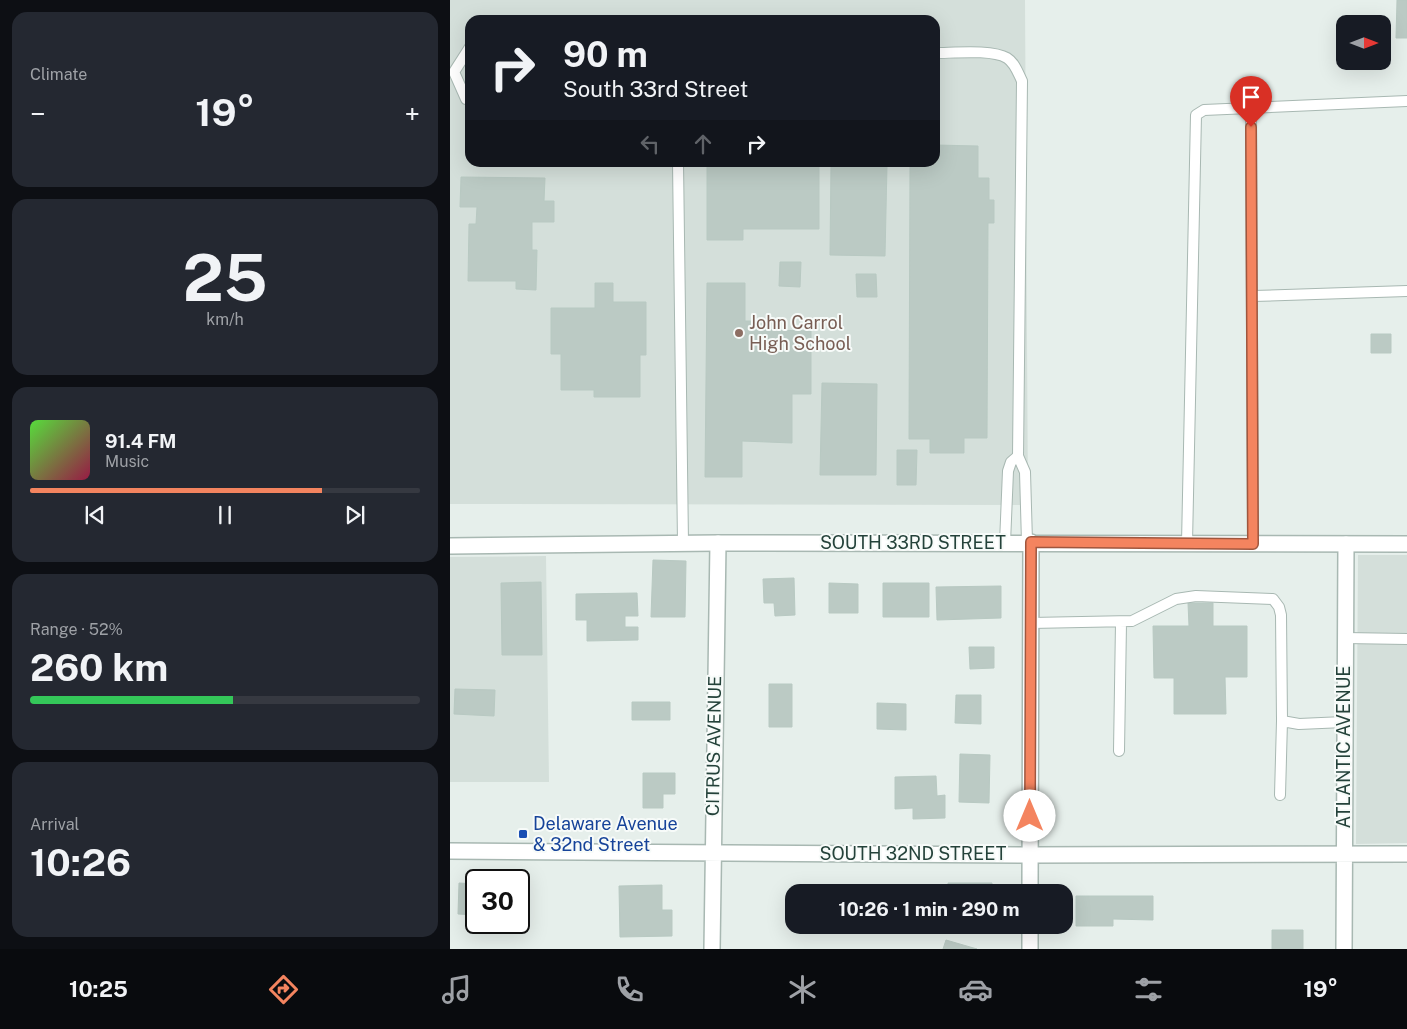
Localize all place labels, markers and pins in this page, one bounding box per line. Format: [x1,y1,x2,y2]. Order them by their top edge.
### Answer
pin [1230,76,1272,127]
place label: John Carrol High School [749,312,851,354]
marker: John Carrol High School [733,327,745,339]
place label: Delaware Avenue & 32nd Street [533,813,678,855]
marker: Delaware Avenue & 32nd Street [517,828,529,840]

